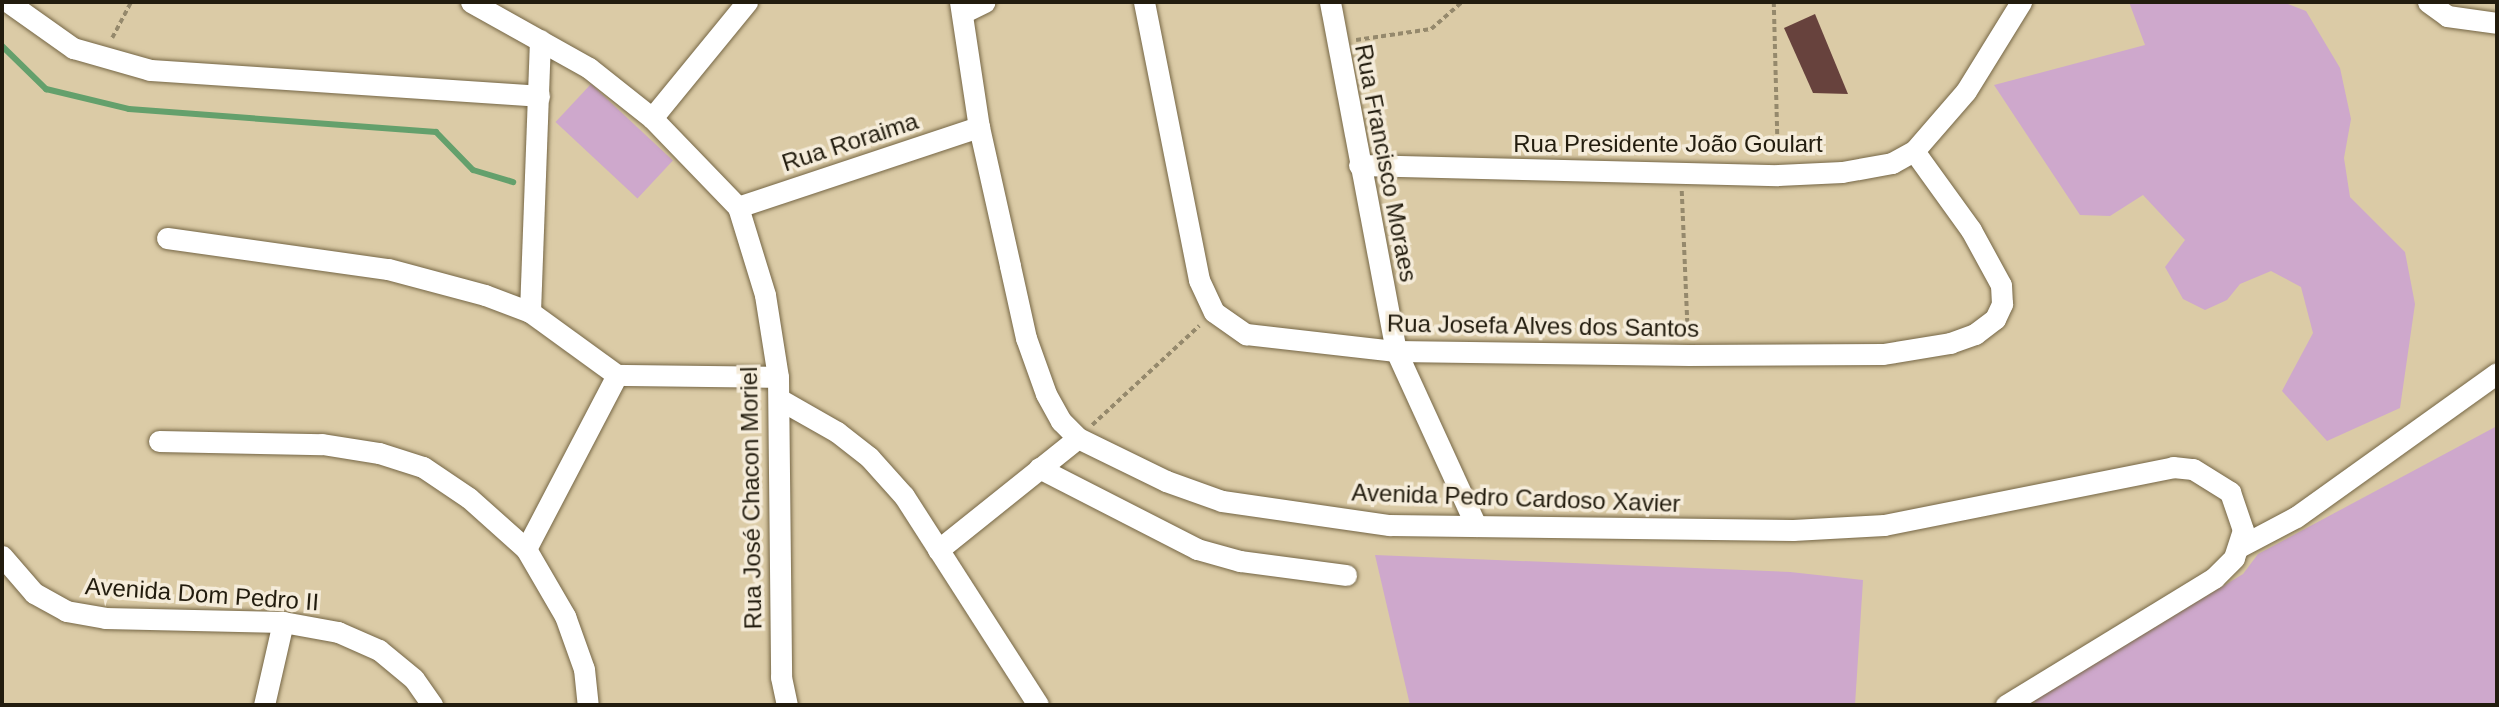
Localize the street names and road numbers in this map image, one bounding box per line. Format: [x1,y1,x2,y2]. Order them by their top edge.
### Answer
street label: Rua Francisco Moraes [1349,42,1423,284]
street label: Rua Roraima [778,106,922,178]
street label: Rua Presidente João Goulart [1513,130,1823,158]
street label: Rua Josefa Alves dos Santos [1386,309,1700,343]
street label: Rua José Chacon Moriel [734,366,768,630]
street label: Avenida Pedro Cardoso Xavier [1351,478,1681,518]
street label: Avenida Dom Pedro II [84,571,320,617]

